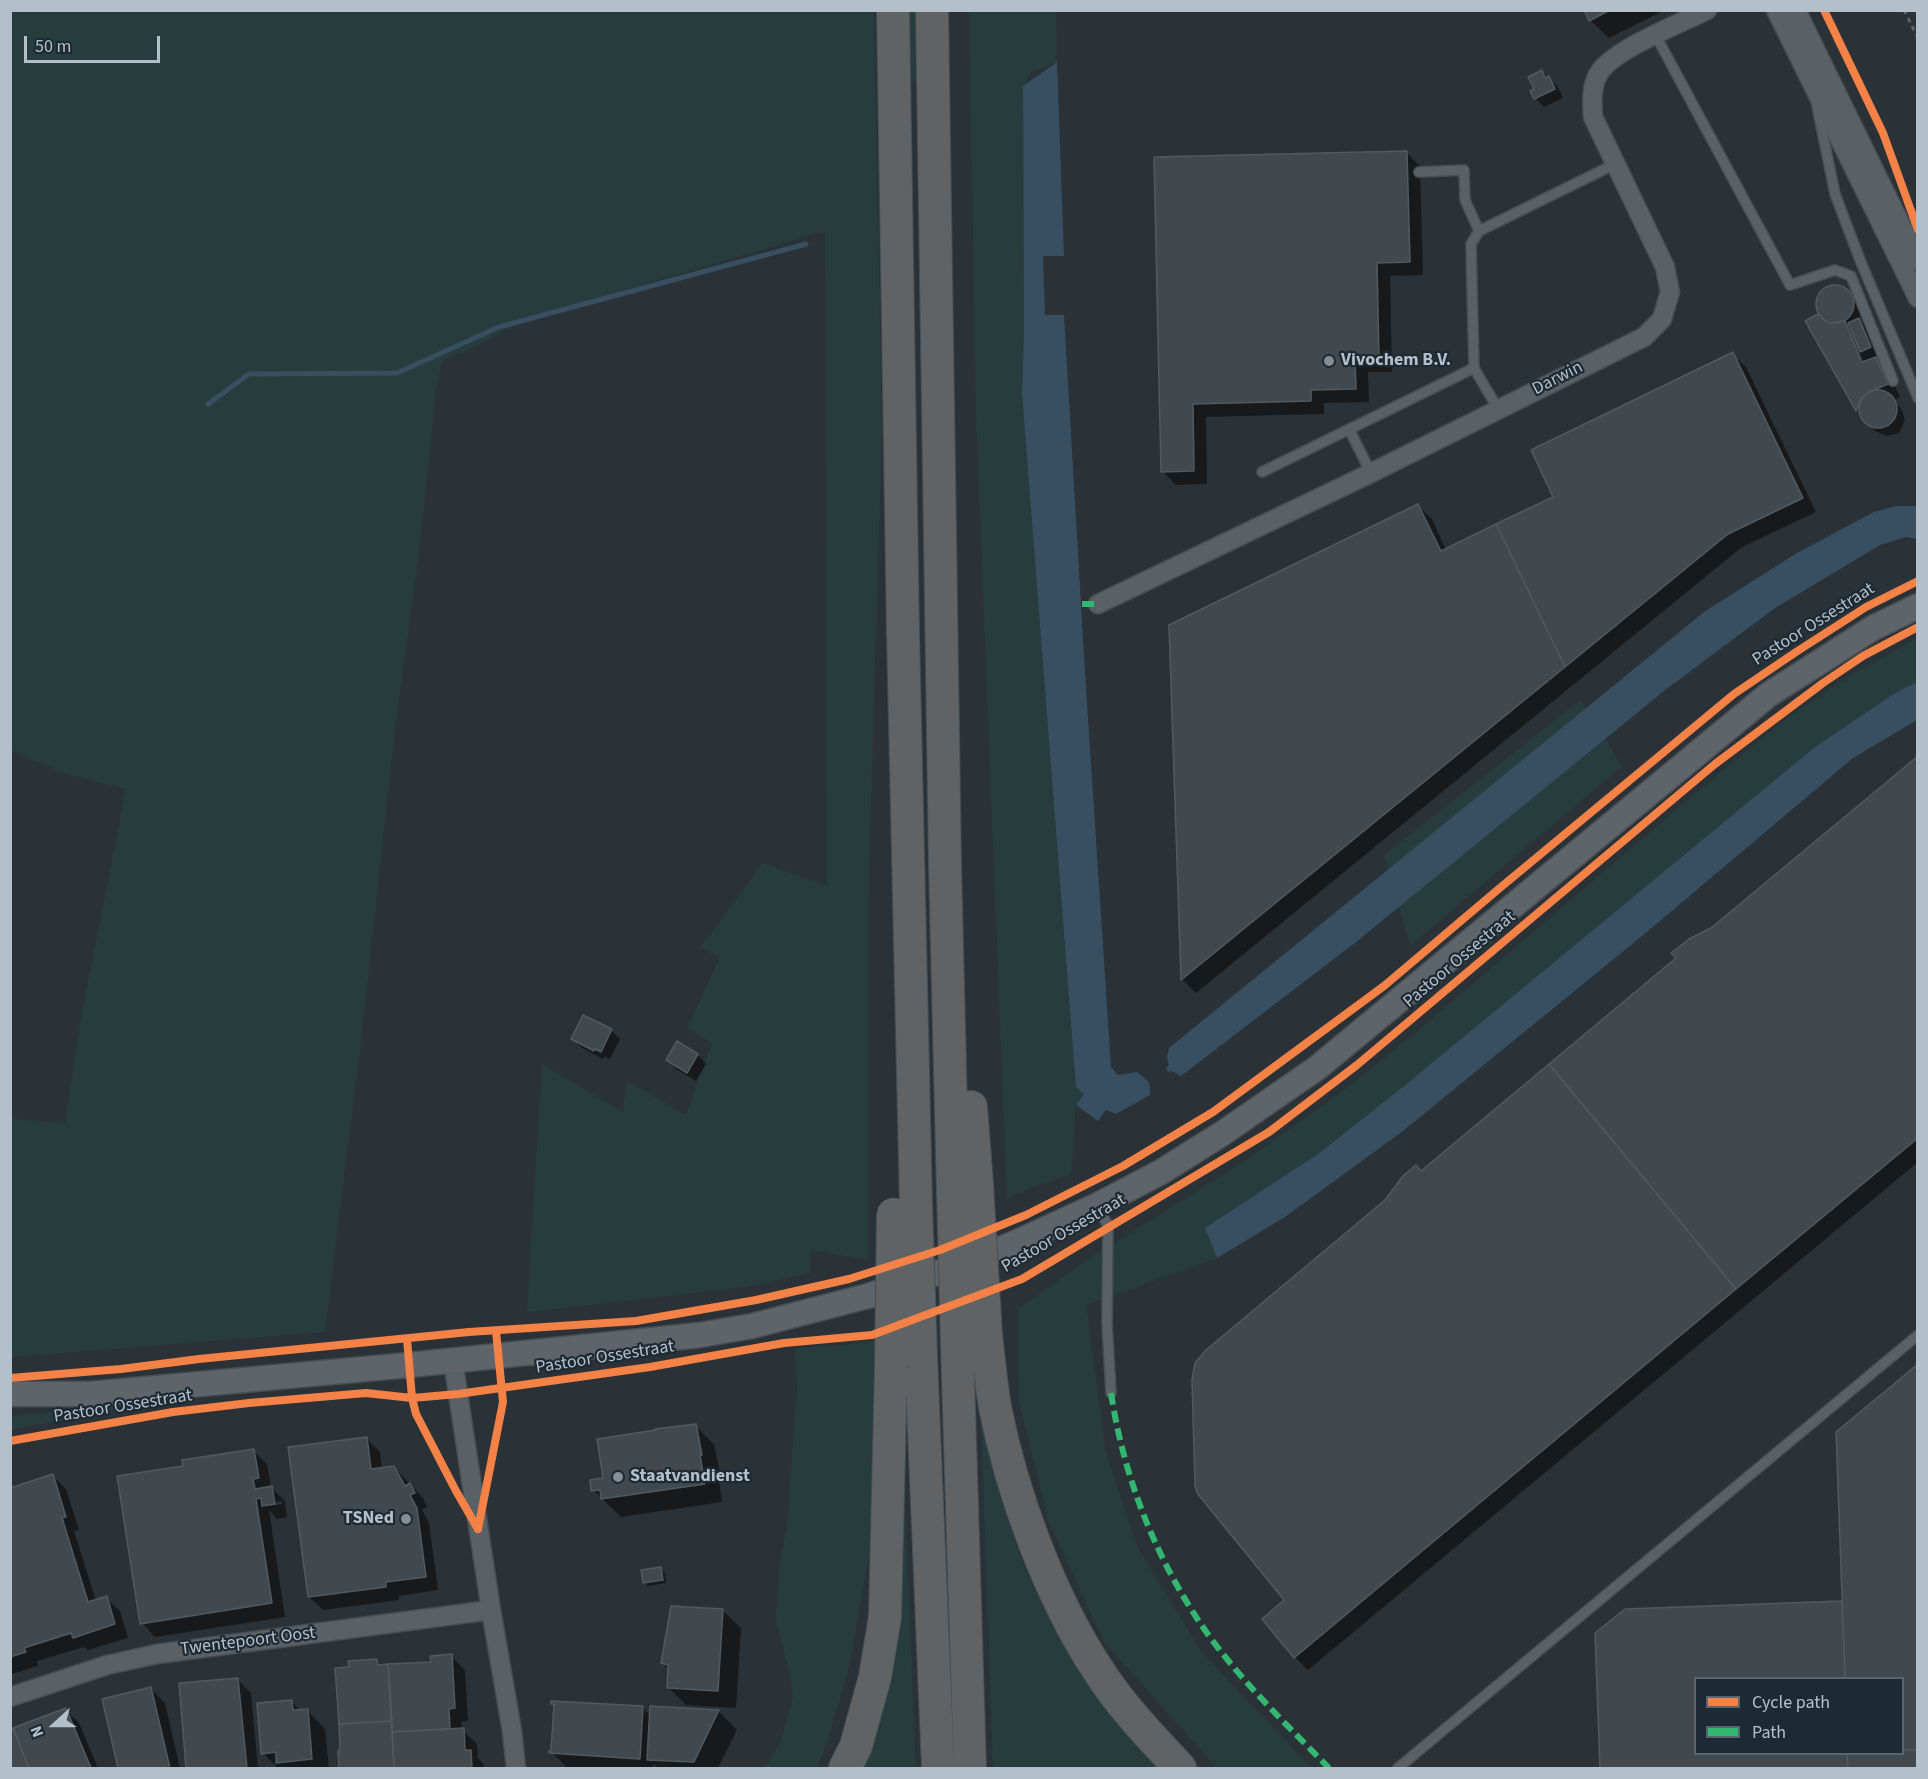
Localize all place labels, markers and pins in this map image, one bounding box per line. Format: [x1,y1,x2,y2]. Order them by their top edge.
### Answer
place label: Vivochem B.V. [1341,350,1451,372]
marker: Vivochem B.V. [1322,354,1336,368]
place label: Staatvandienst [630,1466,750,1488]
marker: Staatvandienst [611,1470,625,1484]
place label: TSNed [343,1508,394,1530]
marker: TSNed [399,1512,413,1526]

